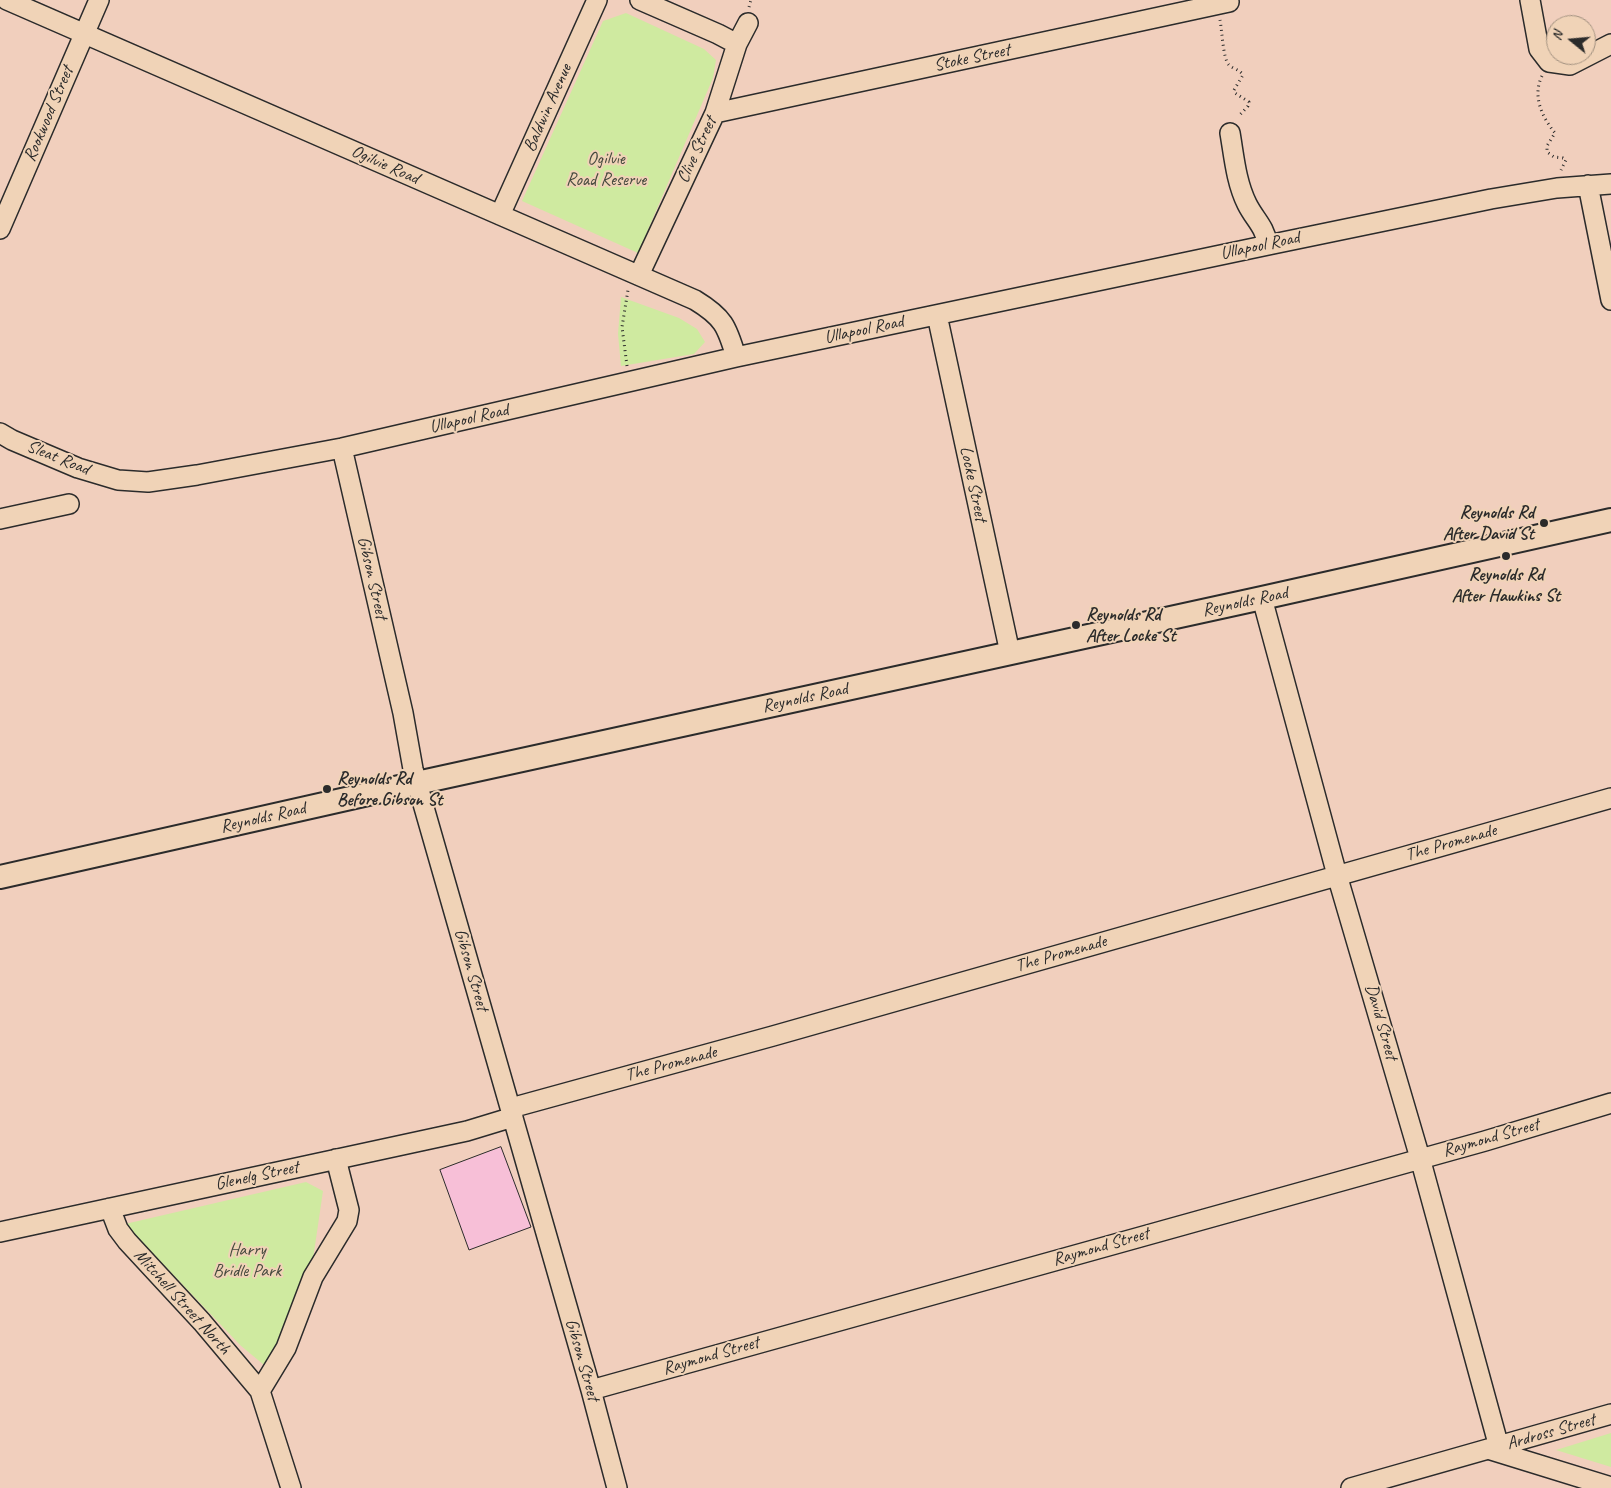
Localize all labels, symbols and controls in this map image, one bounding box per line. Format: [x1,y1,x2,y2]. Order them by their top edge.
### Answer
north arrow [1546,15,1596,65]
text: N [1548,29,1567,42]
street label: Stoke Street [932,39,1012,77]
street label: Baldwin Avenue [519,61,577,155]
street label: Rookwood Street [19,63,79,165]
street label: Clive Street [672,114,722,186]
street label: Ogilvie Road [348,141,422,189]
park label: Ogilvie Road Reserve [566,148,646,190]
street label: Ullapool Road [1219,227,1301,265]
street label: Ullapool Road [823,311,905,349]
street label: Ullapool Road [427,399,511,439]
street label: Sleat Road [24,436,92,480]
street label: Locke Street [954,444,992,524]
place label: Reynolds Rd After David St [1443,502,1534,544]
marker: Reynolds Rd After David St [1538,517,1550,529]
street label: Gibson Street [352,535,392,621]
marker: Reynolds Rd After Hawkins St [1500,550,1512,562]
place label: Reynolds Rd After Hawkins St [1452,564,1560,606]
street label: Reynolds Road [1200,582,1290,622]
place label: Reynolds Rd After Locke St [1086,604,1176,646]
marker: Reynolds Rd After Locke St [1070,619,1082,631]
street label: Reynolds Road [760,678,850,718]
place label: Reynolds Rd Before Gibson St [337,768,442,811]
marker: Reynolds Rd Before Gibson St [321,783,333,795]
street label: Reynolds Road [218,798,308,838]
street label: The Promenade [1403,820,1499,866]
street label: Gibson Street [449,927,493,1013]
street label: The Promenade [1013,931,1109,977]
street label: David Street [1360,982,1402,1062]
street label: The Promenade [623,1041,719,1087]
street label: Raymond Street [1440,1114,1542,1162]
street label: Glenelg Street [213,1157,301,1195]
street label: Raymond Street [1050,1223,1152,1271]
park label: Harry Bridle Park [213,1239,281,1282]
street label: Mitchell Street North [129,1245,235,1359]
street label: Gibson Street [560,1317,604,1403]
street label: Raymond Street [660,1332,762,1380]
street label: Ardross Street [1504,1409,1598,1455]

